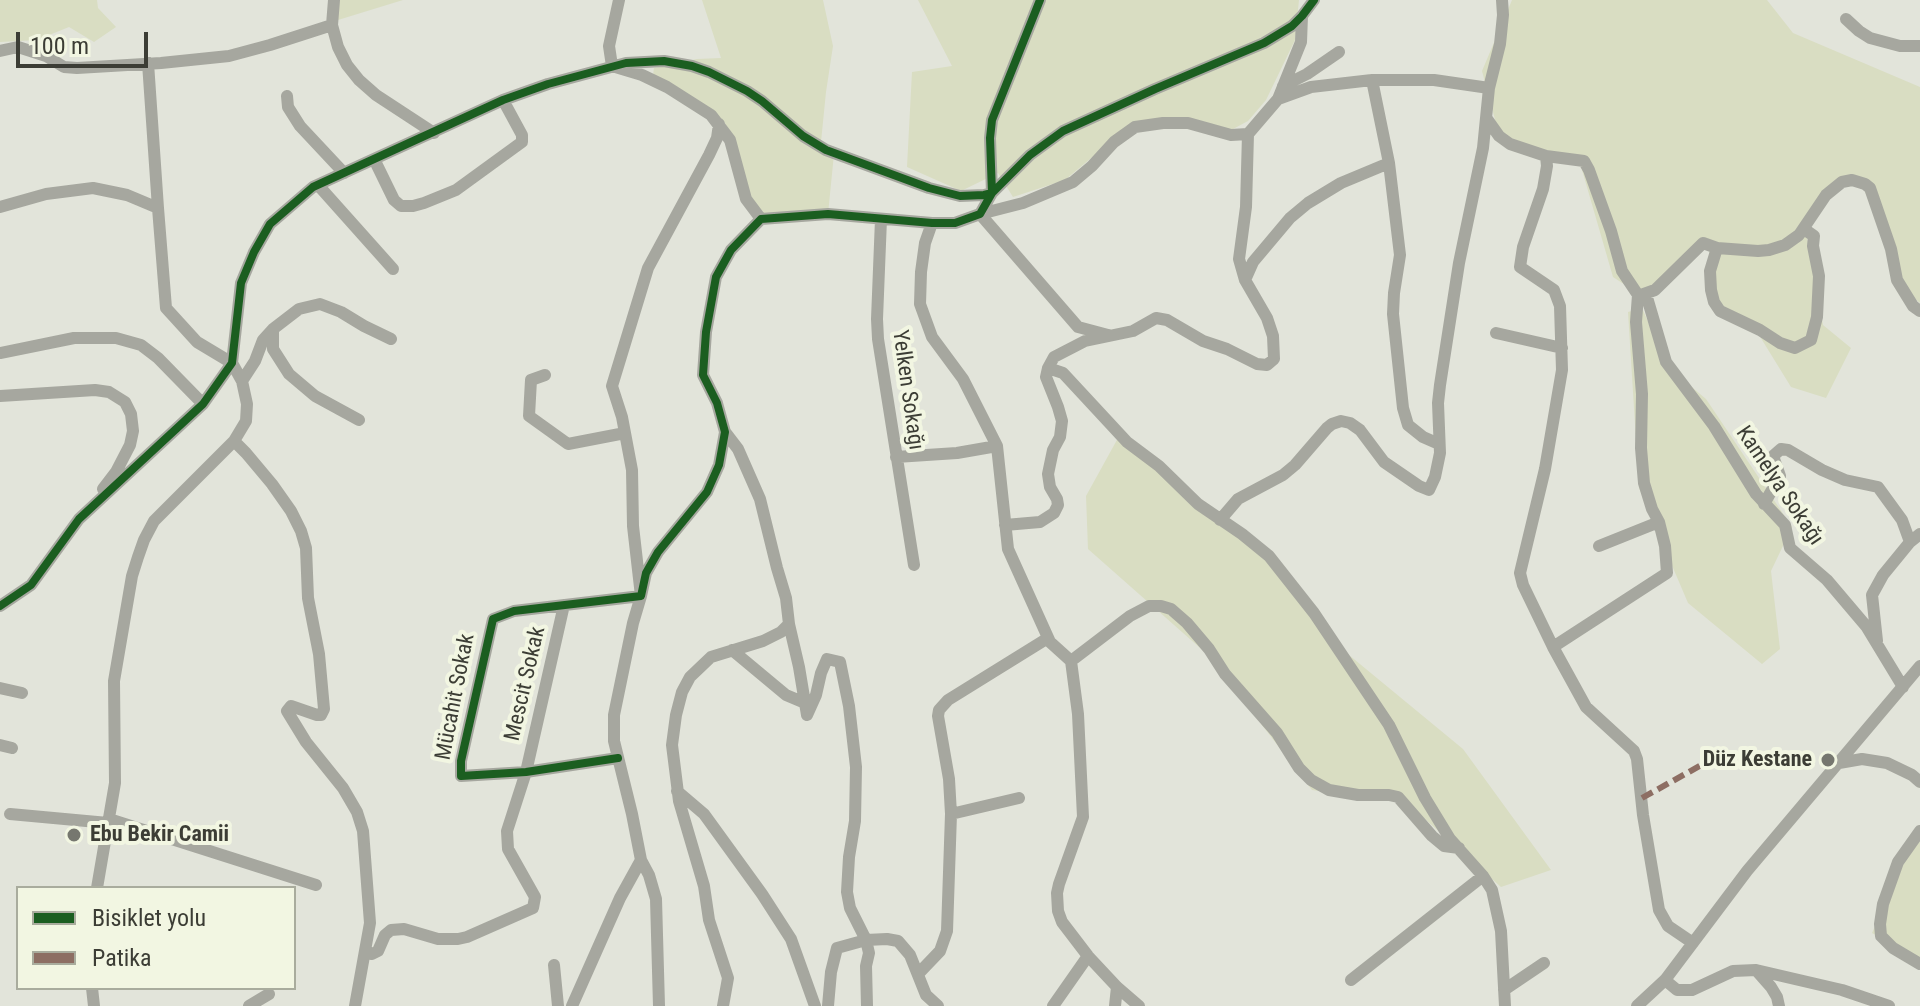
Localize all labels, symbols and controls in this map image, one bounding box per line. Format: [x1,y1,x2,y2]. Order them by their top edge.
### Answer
scale bar [20,16,152,66]
text: 100 m [30,32,89,60]
street label: Yelken Sokağı [886,328,928,452]
street label: Kamelya Sokağı [1729,421,1829,551]
street label: Mescit Sokak [500,624,552,744]
street label: Mücahit Sokak [431,632,481,762]
place label: Düz Kestane [1703,747,1812,773]
marker: Düz Kestane [1819,751,1837,769]
place label: Ebu Bekir Camii [90,822,229,848]
marker: Ebu Bekir Camii [65,826,83,844]
legend [16,886,296,990]
text: Bisiklet yolu [92,904,206,932]
text: Patika [92,944,152,972]

